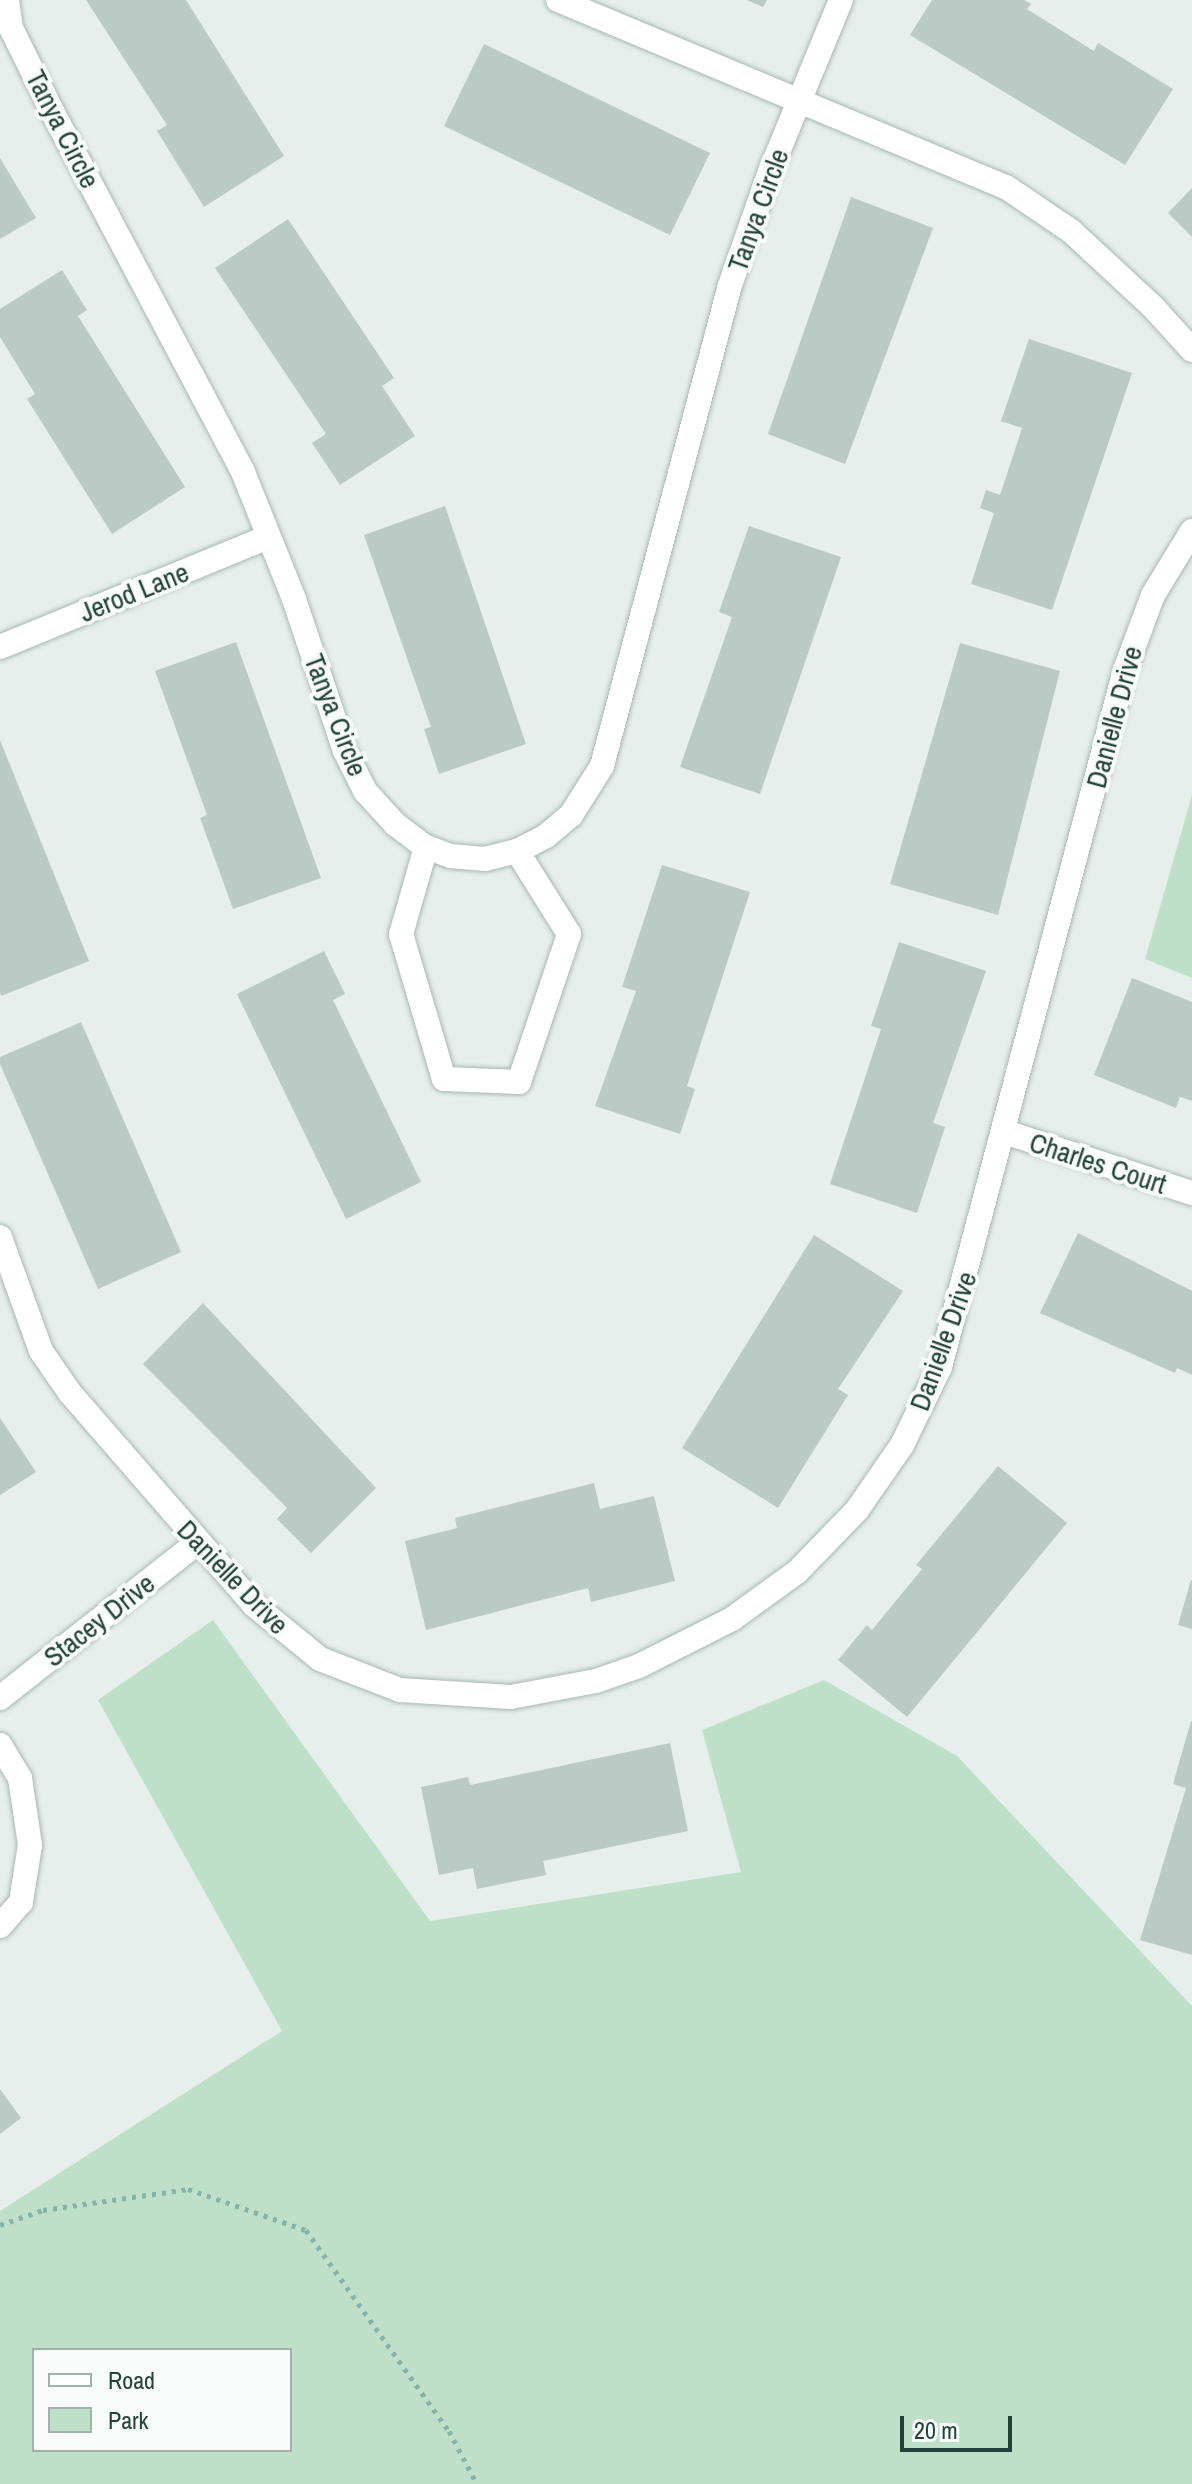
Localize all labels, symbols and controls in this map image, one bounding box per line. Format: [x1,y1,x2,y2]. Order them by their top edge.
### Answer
street label: Tanya Circle [19,64,107,194]
street label: Tanya Circle [720,144,796,276]
street label: Jerod Lane [74,555,194,629]
street label: Danielle Drive [1079,642,1149,792]
street label: Tanya Circle [297,649,375,781]
street label: Charles Court [1025,1125,1171,1201]
street label: Danielle Drive [902,1267,984,1415]
street label: Danielle Drive [170,1513,296,1641]
street label: Stacey Drive [37,1566,161,1674]
legend [32,2348,292,2452]
text: Road [108,2364,155,2396]
scale bar [904,2400,1016,2450]
text: Park [108,2404,148,2436]
text: 20 m [914,2414,958,2446]

